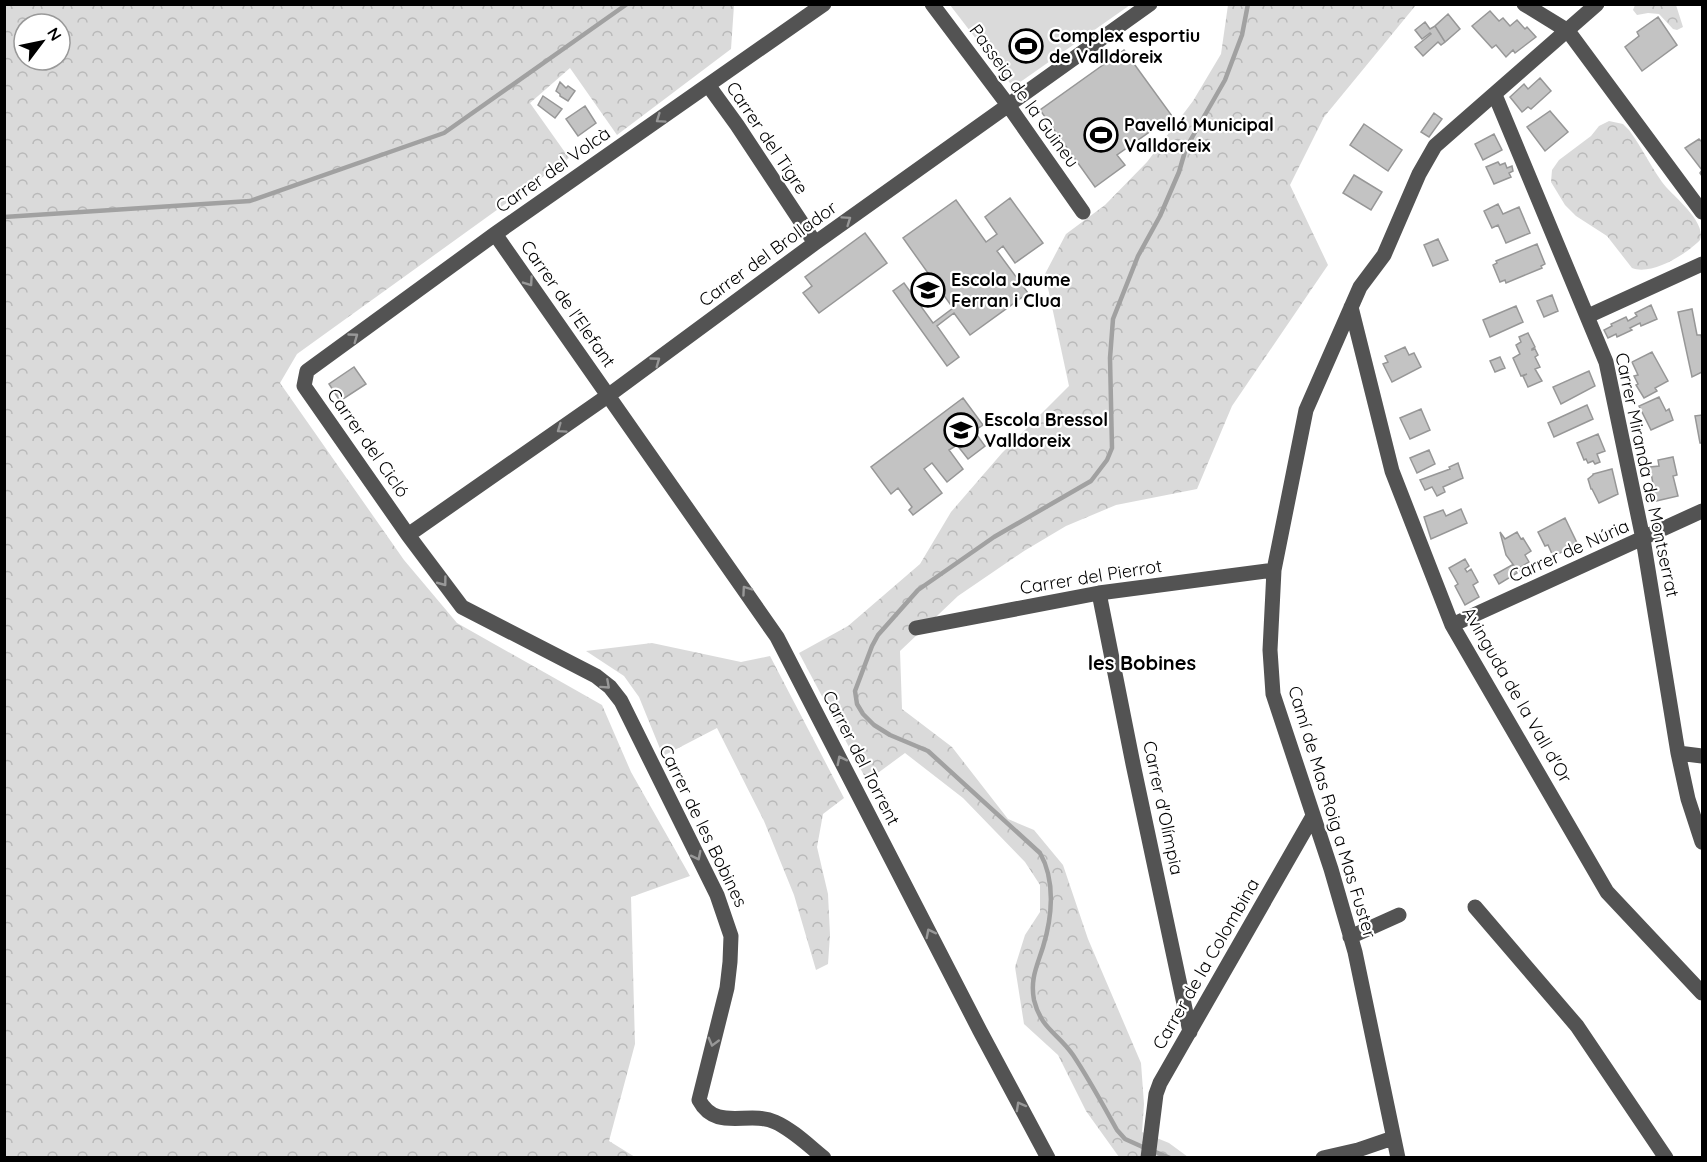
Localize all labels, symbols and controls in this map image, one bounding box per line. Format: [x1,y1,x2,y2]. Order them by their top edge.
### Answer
north arrow [12,12,72,72]
street label: Passeig de la Guineu [965,19,1084,172]
text: N [43,24,66,44]
place label: Complex esportiu de Valldoreix [1049,24,1200,68]
sports icon: Complex esportiu de Valldoreix [1008,28,1044,64]
street label: Carrer del Tigre [721,77,814,198]
one-way arrow [655,112,666,123]
place label: Pavelló Municipal Valldoreix [1124,113,1274,157]
sports icon: Pavelló Municipal Valldoreix [1083,117,1119,153]
street label: Carrer del Volcà [491,121,615,218]
street label: Carrer del Brollador [694,196,841,311]
one-way arrow [840,216,851,227]
street label: Carrer de l'Elefant [516,236,621,372]
place label: Escola Jaume Ferran i Clua [951,268,1071,312]
school or university icon: Escola Jaume Ferran i Clua [910,272,946,308]
one-way arrow [522,276,533,287]
one-way arrow [348,333,359,344]
street label: Carrer Miranda de Montserrat [1610,350,1685,599]
one-way arrow [649,357,660,368]
street label: Carrer del Cicló [322,384,415,502]
place label: Escola Bressol Valldoreix [984,408,1108,452]
school or university icon: Escola Bressol Valldoreix [943,412,979,448]
one-way arrow [556,422,567,433]
street label: Carrer de Núria [1505,514,1632,587]
street label: Carrer del Pierrot [1018,554,1164,599]
one-way arrow [436,576,447,587]
one-way arrow [742,586,753,597]
street label: Avinguda de la Vall d'Or [1458,602,1577,787]
district label: les Bobines [1088,650,1196,675]
one-way arrow [599,678,610,689]
street label: Camí de Mas Roig a Mas Fuster [1283,683,1382,941]
street label: Carrer del Torrent [818,687,905,829]
street label: Carrer d'Olímpia [1138,739,1189,877]
street label: Carrer de les Bobines [654,741,753,911]
one-way arrow [836,756,848,767]
one-way arrow [690,850,702,861]
street label: Carrer de la Colombina [1147,874,1264,1054]
one-way arrow [926,929,937,940]
one-way arrow [708,1037,721,1047]
one-way arrow [1016,1102,1028,1112]

